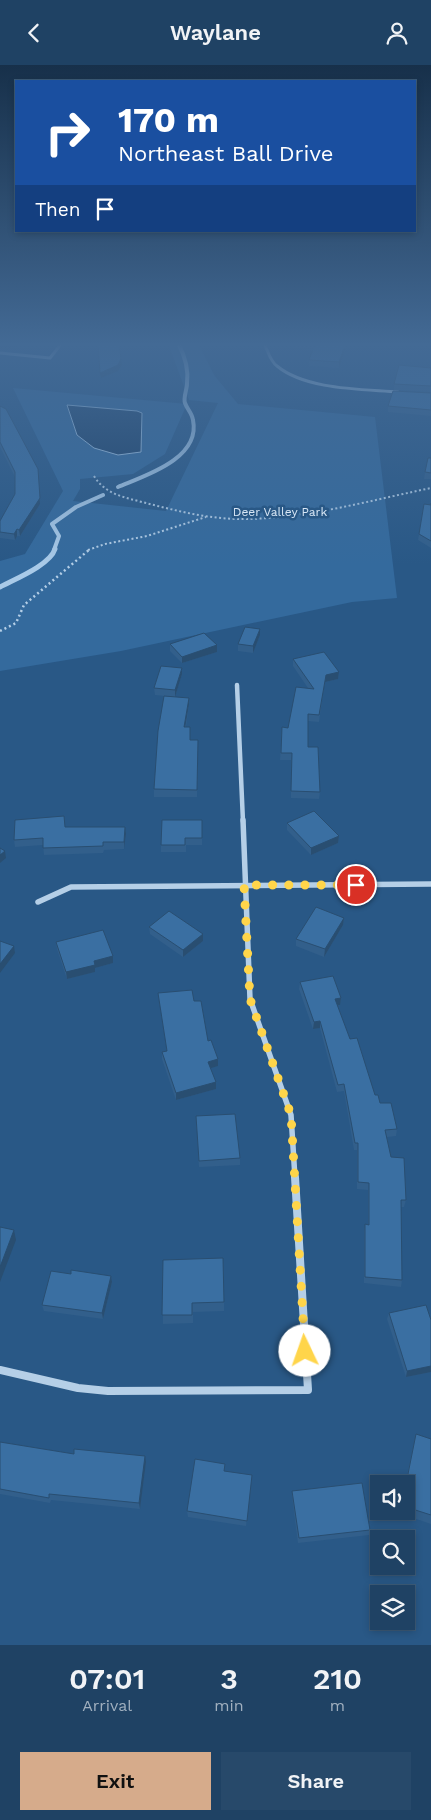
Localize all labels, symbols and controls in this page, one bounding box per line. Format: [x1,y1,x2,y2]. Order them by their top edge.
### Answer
icon: back [20,19,48,47]
icon: person [383,19,411,47]
text: Waylane [170,20,261,45]
text: 170 m [118,99,219,141]
icon: right [35,100,100,165]
text: Northeast Ball Drive [118,141,334,166]
icon: arrive [91,195,119,223]
text: Then [35,198,81,221]
park label: Deer Valley Park [233,505,327,519]
pin [335,864,377,906]
icon: arrive [342,871,370,899]
position arrow [278,1324,330,1376]
map controls [370,1475,415,1630]
button: sound [370,1475,415,1520]
button: search [370,1530,415,1575]
button: layers [370,1585,415,1630]
text: 07:01 [69,1661,145,1696]
text: 3 [220,1661,238,1696]
text: 210 [313,1661,362,1696]
text: Arrival [82,1696,132,1715]
text: min [214,1696,244,1715]
text: m [330,1696,345,1715]
button: Exit [20,1752,211,1810]
button: Share [221,1752,411,1810]

